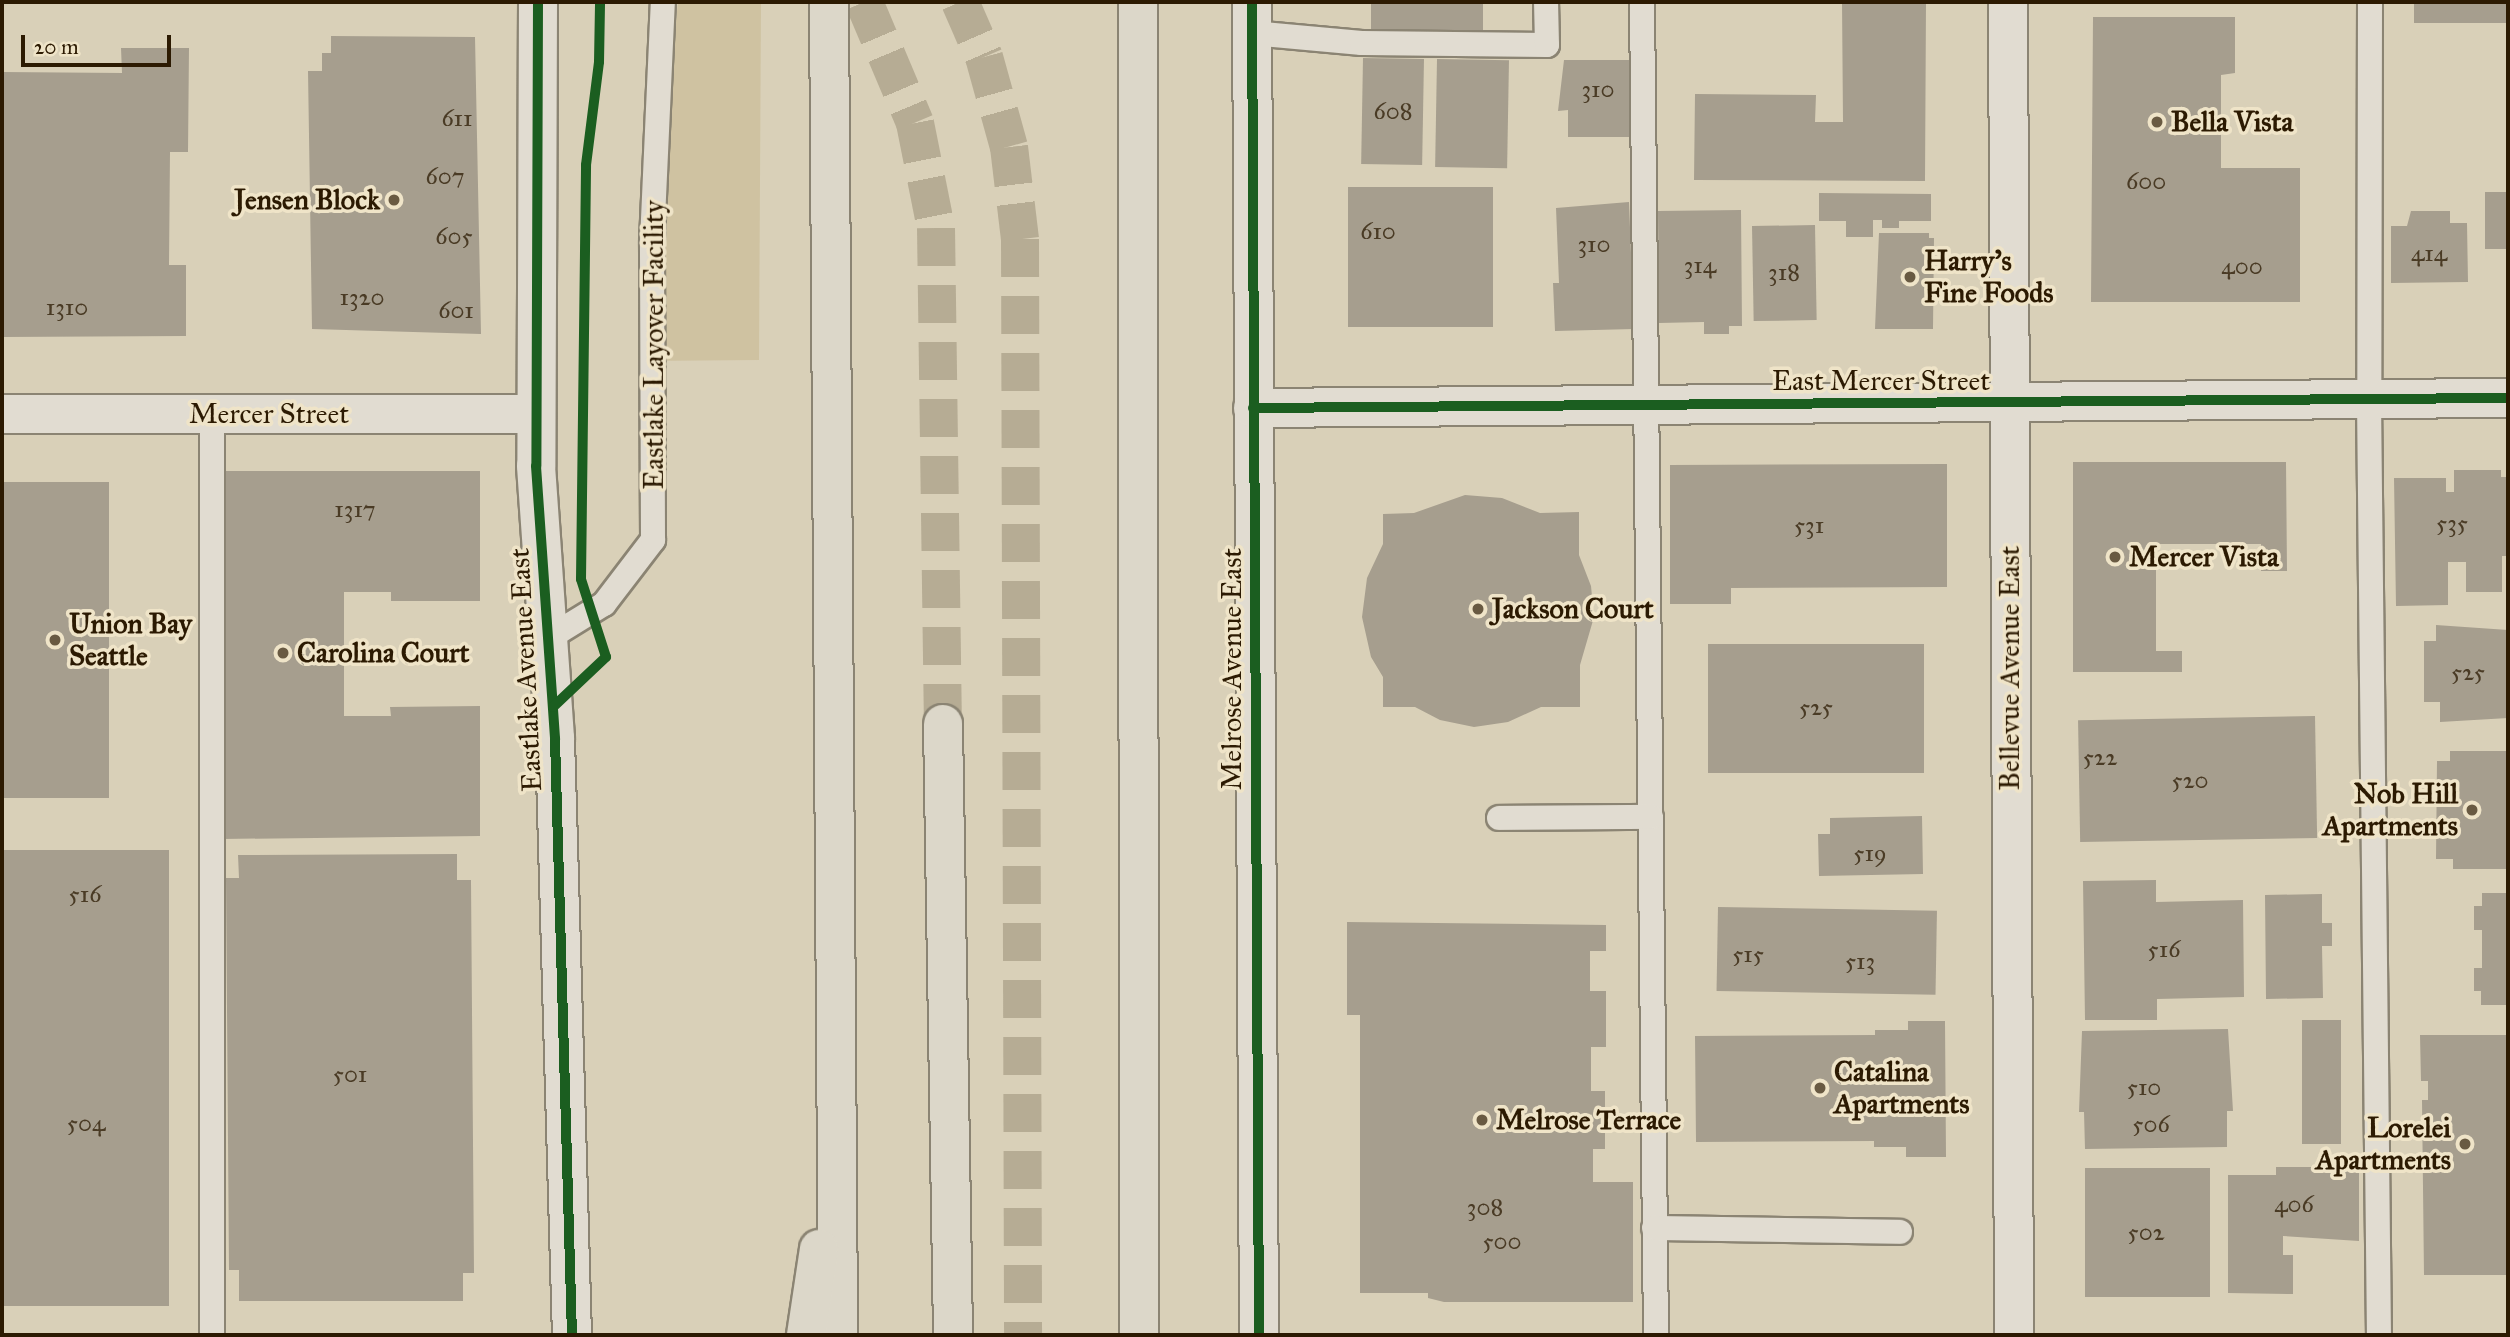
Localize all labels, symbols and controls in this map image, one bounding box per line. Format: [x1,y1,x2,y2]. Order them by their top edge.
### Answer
scale bar [24,21,175,65]
text: 20 m [34,34,79,60]
house number: 310 [1582,76,1614,104]
house number: 608 [1373,98,1413,126]
house number: 611 [441,105,473,133]
place label: Bella Vista [2171,105,2293,139]
marker: Bella Vista [2149,114,2165,130]
house number: 607 [425,163,465,191]
house number: 600 [2126,168,2166,196]
place label: Jensen Block [234,183,380,217]
marker: Jensen Block [386,192,402,208]
street label: Eastlake Layover Facility [637,200,671,490]
house number: 610 [1360,218,1396,246]
house number: 605 [435,223,473,251]
house number: 310 [1578,231,1610,259]
house number: 414 [2411,240,2447,268]
place label: Harry's Fine Foods [1924,244,2053,310]
house number: 314 [1684,252,1716,280]
house number: 400 [2221,253,2263,281]
house number: 318 [1768,259,1800,287]
marker: Harry's Fine Foods [1902,269,1918,285]
house number: 1320 [340,284,384,312]
house number: 1310 [46,294,88,322]
house number: 601 [438,297,474,325]
street label: East Mercer Street [1772,364,1990,398]
street label: Mercer Street [189,397,349,431]
house number: 1317 [334,496,376,524]
house number: 535 [2436,510,2468,538]
house number: 531 [1794,512,1824,540]
place label: Mercer Vista [2129,540,2279,574]
street label: Bellevue Avenue East [1993,545,2027,791]
street label: Eastlake Avenue East [503,547,549,793]
street label: Melrose Avenue East [1215,548,1249,790]
marker: Mercer Vista [2107,549,2123,565]
place label: Jackson Court [1492,592,1654,626]
marker: Jackson Court [1470,601,1486,617]
place label: Union Bay Seattle [69,607,192,673]
marker: Union Bay Seattle [47,632,63,648]
place label: Carolina Court [297,636,469,670]
marker: Carolina Court [275,645,291,661]
house number: 525 [2451,659,2485,687]
house number: 525 [1799,694,1833,722]
house number: 522 [2083,744,2117,772]
house number: 520 [2172,767,2208,795]
place label: Nob Hill Apartments [2323,777,2458,843]
marker: Nob Hill Apartments [2464,802,2480,818]
house number: 519 [1853,840,1887,868]
house number: 516 [69,881,101,909]
house number: 516 [2148,936,2180,964]
house number: 515 [1732,941,1764,969]
house number: 513 [1845,948,1875,976]
place label: Catalina Apartments [1834,1055,1969,1121]
house number: 501 [333,1061,367,1089]
house number: 510 [2127,1074,2161,1102]
marker: Catalina Apartments [1812,1080,1828,1096]
place label: Melrose Terrace [1496,1103,1681,1137]
house number: 504 [67,1110,105,1138]
house number: 506 [2132,1111,2170,1139]
place label: Lorelei Apartments [2316,1111,2451,1177]
marker: Melrose Terrace [1474,1112,1490,1128]
marker: Lorelei Apartments [2457,1136,2473,1152]
house number: 406 [2274,1191,2314,1219]
house number: 308 [1467,1194,1503,1222]
house number: 502 [2128,1219,2164,1247]
house number: 500 [1482,1228,1522,1256]

